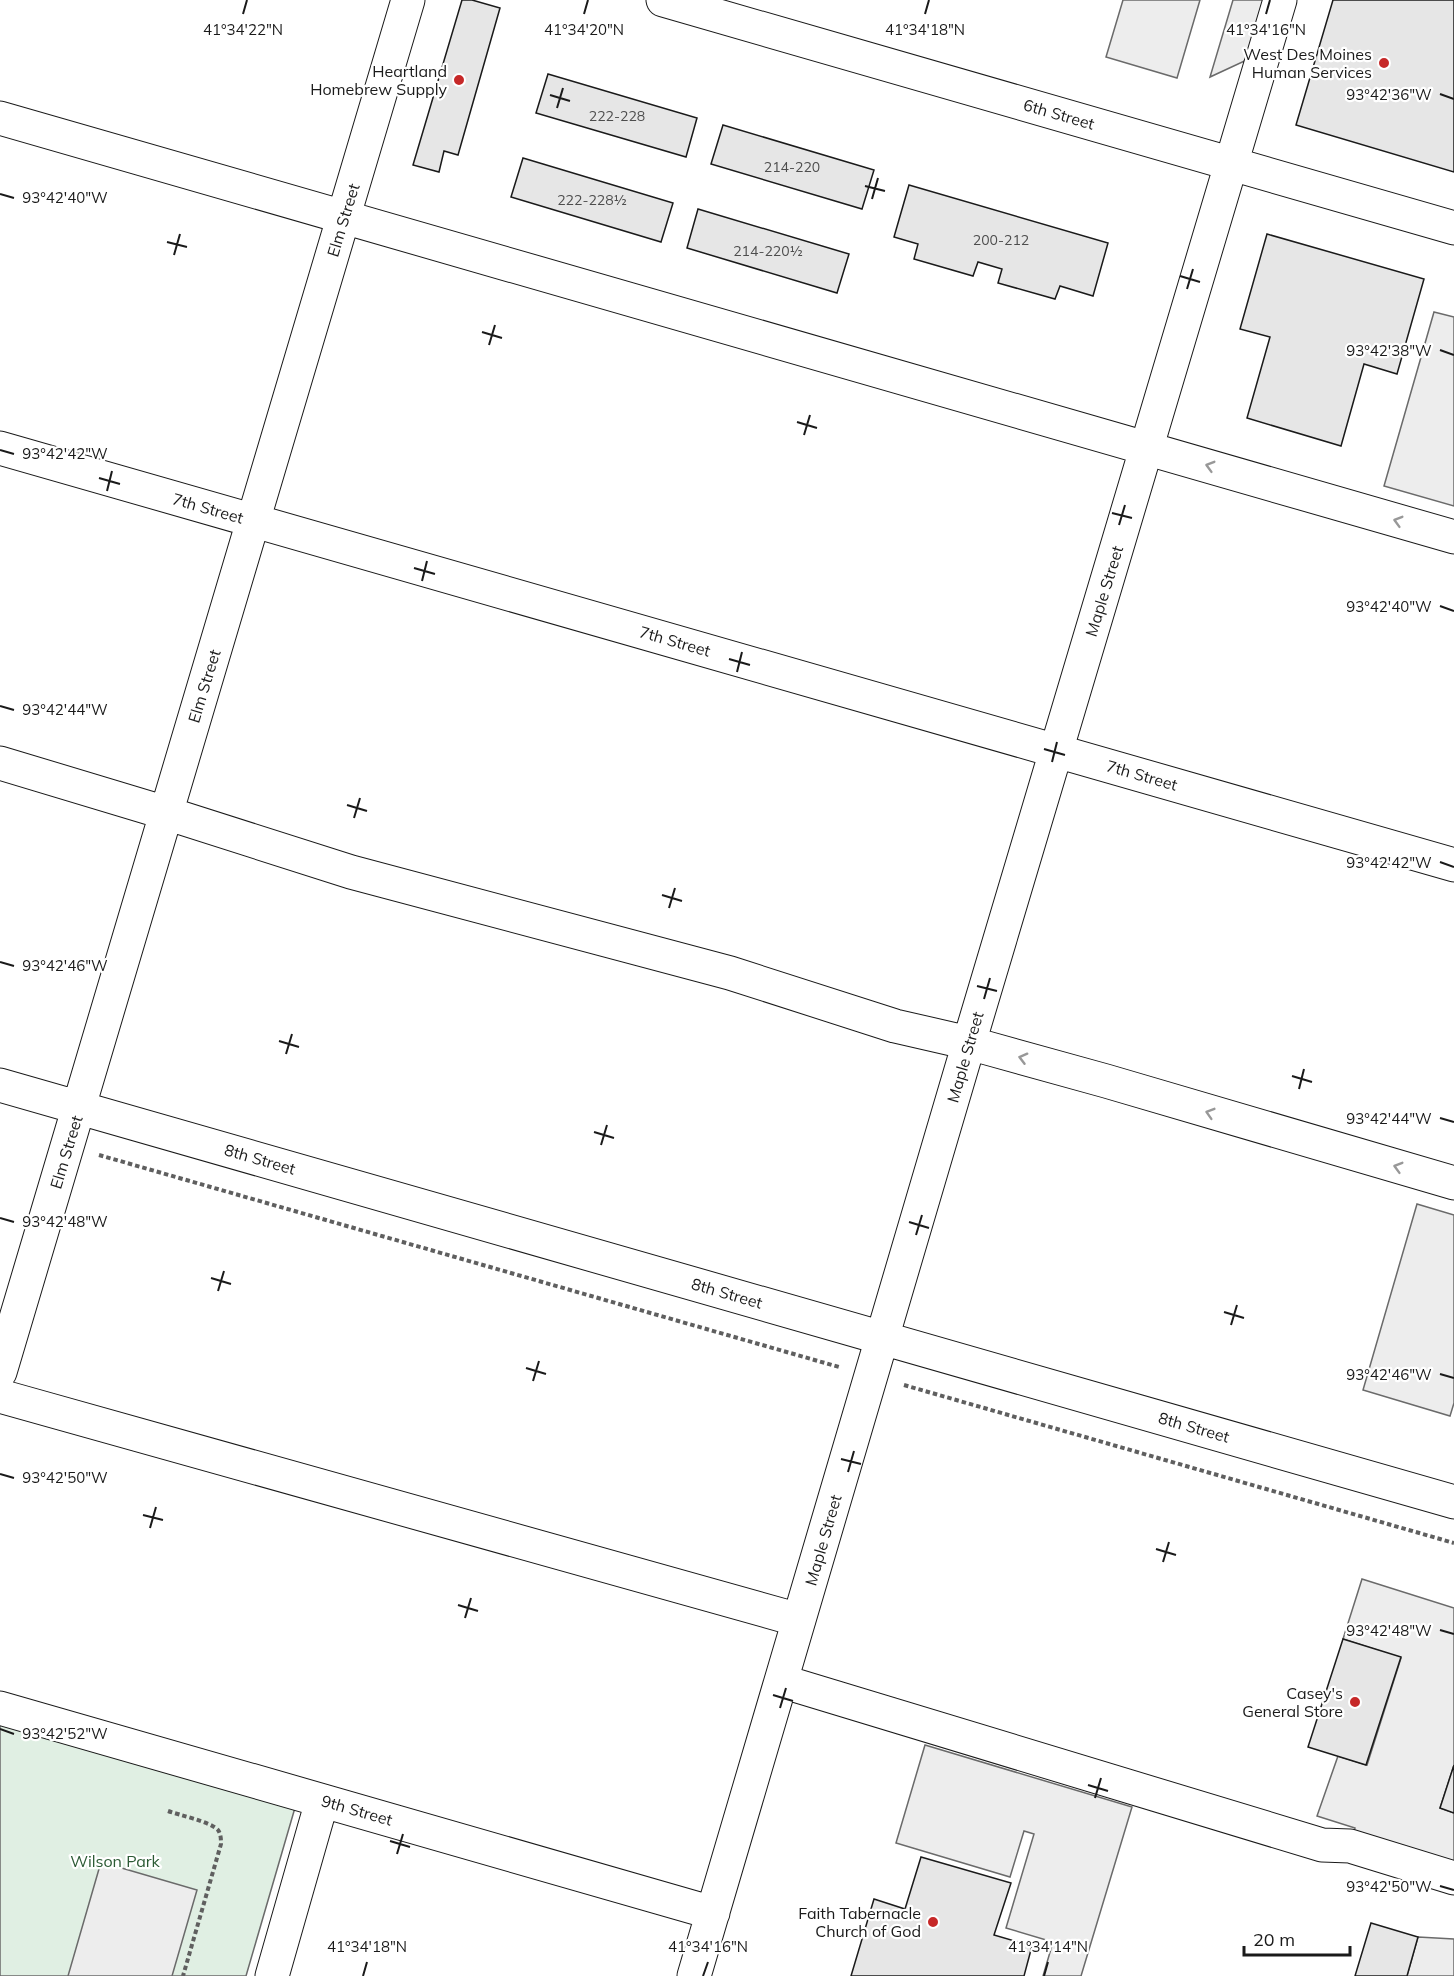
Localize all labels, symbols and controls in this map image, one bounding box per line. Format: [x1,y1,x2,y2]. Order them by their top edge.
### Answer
text: 41°34'22"N [203,20,283,39]
text: 41°34'20"N [544,20,624,39]
text: 41°34'18"N [885,20,965,39]
text: 41°34'16"N [1226,20,1306,39]
place label: West Des Moines Human Services [1243,44,1372,82]
marker: West Des Moines Human Services [1377,56,1391,70]
place label: Heartland Homebrew Supply [310,61,447,99]
marker: Heartland Homebrew Supply [452,73,466,87]
text: 93°42'36"W [1346,85,1432,104]
street label: 6th Street [1021,94,1097,134]
house number: 222-228 [589,107,645,125]
house number: 214-220 [764,158,820,176]
street label: Elm Street [322,181,364,259]
text: 93°42'40"W [22,188,108,207]
house number: 222-228½ [557,191,627,209]
house number: 200-212 [973,231,1029,249]
house number: 214-220½ [733,242,803,260]
text: 93°42'38"W [1346,341,1432,360]
text: 93°42'42"W [22,444,108,463]
one-way arrow [1206,461,1216,474]
street label: 7th Street [170,488,246,528]
one-way arrow [1393,515,1403,528]
street label: Maple Street [1081,543,1127,639]
text: 93°42'40"W [1346,597,1432,616]
street label: 7th Street [637,621,713,661]
street label: Elm Street [183,647,225,725]
text: 93°42'44"W [22,700,108,719]
street label: 7th Street [1104,755,1180,795]
text: 93°42'42"W [1346,853,1432,872]
text: 93°42'46"W [22,956,108,975]
street label: Maple Street [942,1009,988,1105]
one-way arrow [1018,1053,1029,1065]
one-way arrow [1206,1108,1216,1120]
text: 93°42'44"W [1346,1109,1432,1128]
street label: Elm Street [45,1113,87,1191]
street label: 8th Street [222,1139,298,1179]
one-way arrow [1393,1162,1404,1174]
text: 93°42'48"W [22,1212,108,1231]
street label: 8th Street [689,1273,765,1313]
text: 93°42'46"W [1346,1365,1432,1384]
street label: 8th Street [1156,1407,1232,1447]
text: 93°42'50"W [22,1468,108,1487]
street label: Maple Street [800,1492,846,1588]
text: 93°42'48"W [1346,1621,1432,1640]
place label: Casey's General Store [1242,1683,1343,1721]
marker: Casey's General Store [1348,1695,1362,1709]
text: 93°42'52"W [22,1724,108,1743]
street label: 9th Street [319,1790,395,1830]
park label: Wilson Park [70,1851,161,1871]
text: 93°42'50"W [1346,1877,1432,1896]
place label: Faith Tabernacle Church of God [798,1903,921,1941]
marker: Faith Tabernacle Church of God [926,1915,940,1929]
scale bar [1244,1919,1350,1957]
text: 20 m [1253,1928,1295,1951]
text: 41°34'18"N [327,1937,407,1956]
text: 41°34'16"N [668,1937,748,1956]
text: 41°34'14"N [1008,1937,1088,1956]

